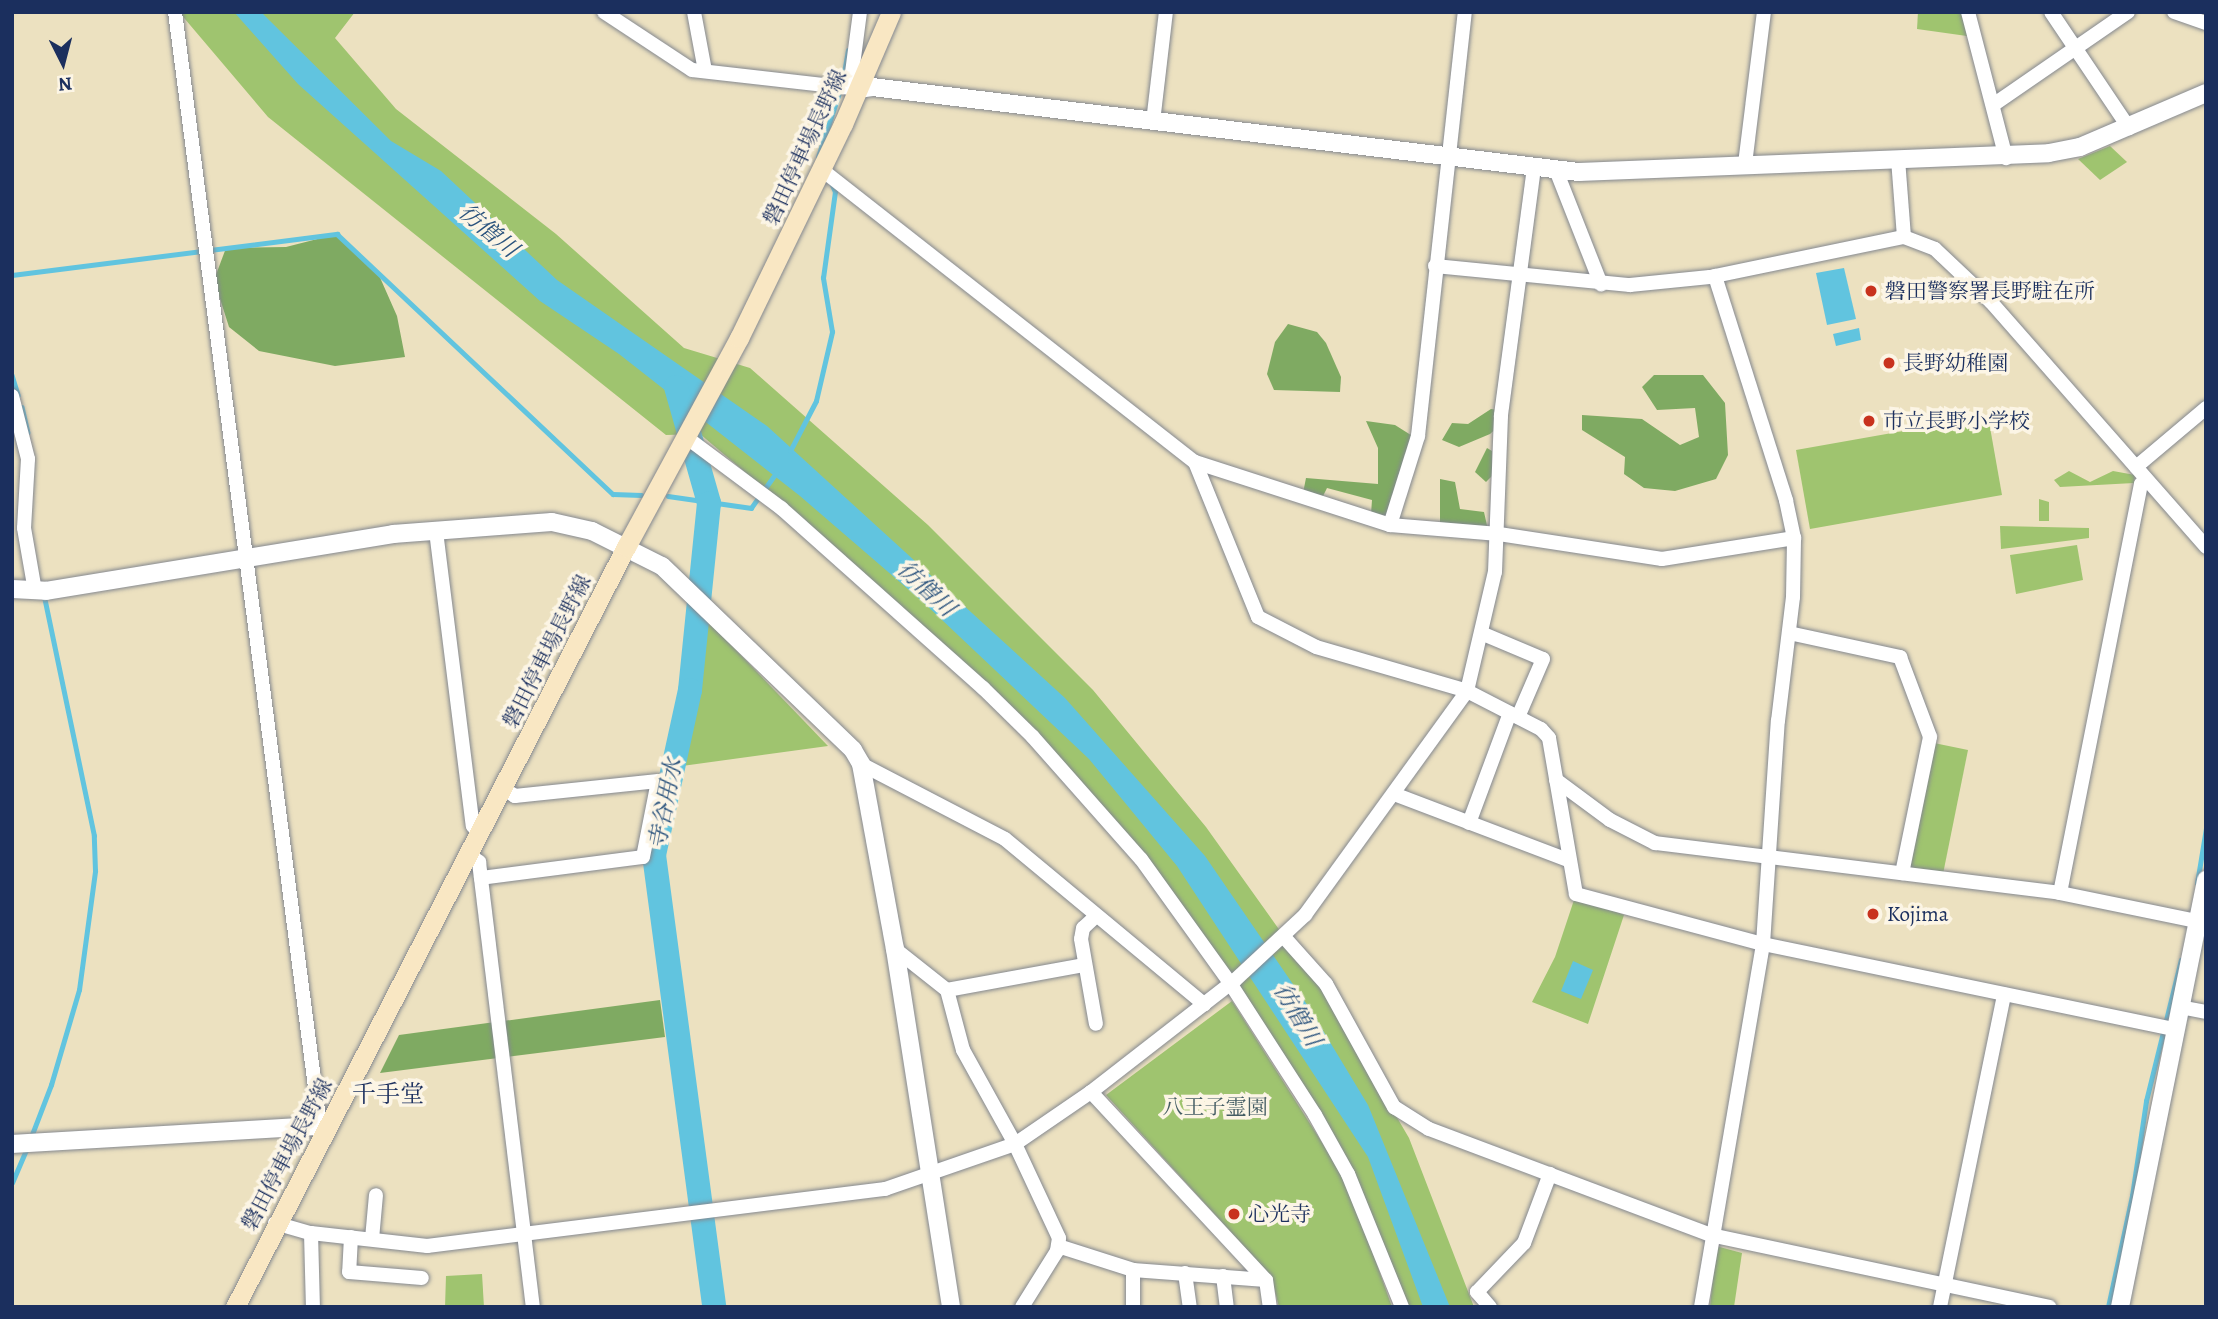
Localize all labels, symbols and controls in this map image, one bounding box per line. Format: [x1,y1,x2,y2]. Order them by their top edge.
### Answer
north arrow [28,28,98,98]
street label: 磐田停車場長野線 [758,66,852,228]
text: N [57,70,73,98]
water label: 彷僧川 [453,198,523,264]
place label: 磐田警察署長野駐在所 [1885,278,2095,304]
marker: 磐田警察署長野駐在所 [1863,283,1879,299]
place label: 長野幼稚園 [1903,350,2008,376]
marker: 長野幼稚園 [1881,355,1897,371]
place label: 市立長野小学校 [1883,408,2030,434]
marker: 市立長野小学校 [1861,413,1877,429]
water label: 彷僧川 [891,555,961,623]
street label: 磐田停車場長野線 [498,570,596,732]
water label: 寺谷用水 [644,756,688,852]
place label: Kojima [1887,901,1948,927]
marker: Kojima [1865,906,1881,922]
water label: 彷僧川 [1267,978,1327,1052]
street label: 磐田停車場長野線 [236,1074,338,1234]
district label: 千手堂 [352,1081,424,1109]
park label: 八王子霊園 [1163,1094,1267,1120]
place label: 心光寺 [1248,1201,1311,1227]
marker: 心光寺 [1226,1206,1242,1222]

